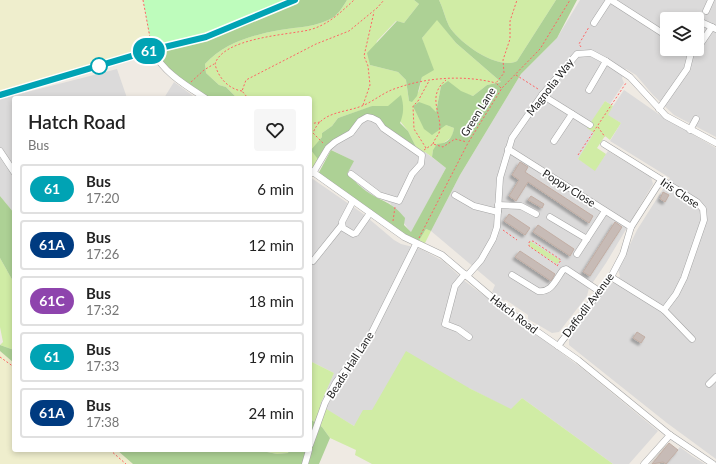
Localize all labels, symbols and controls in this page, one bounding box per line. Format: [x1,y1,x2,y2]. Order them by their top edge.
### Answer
map controls [660,12,704,56]
button: layers [660,12,704,56]
line badge: 61 [131,38,167,64]
text: 61 [141,42,157,59]
street label: Magnolia Way [523,55,576,118]
unlabelled marker [90,57,108,75]
street label: Green Lane [457,85,498,139]
button: heart [254,109,296,151]
text: Hatch Road [28,110,126,133]
text: Bus [28,137,49,153]
street label: Poppy Close [540,166,598,209]
text: Bus [86,172,111,190]
street label: Iris Close [658,175,702,210]
text: 61 [44,180,60,197]
text: 6 min [257,180,294,198]
text: 17:20 [86,190,119,206]
text: Bus [86,228,111,246]
text: 61A [39,236,65,253]
text: 12 min [248,236,294,254]
text: 17:26 [86,246,119,262]
street label: Daffodil Avenue [559,270,616,339]
text: Bus [86,284,111,302]
text: 61C [39,292,65,309]
text: 18 min [248,292,294,310]
street label: Hatch Road [488,292,541,336]
text: 17:32 [86,302,119,318]
street label: Beads Hall Lane [323,329,376,400]
text: Bus [86,340,111,358]
text: 61 [44,348,60,365]
text: 19 min [248,348,294,366]
text: 17:33 [86,358,119,374]
text: Bus [86,396,111,414]
text: 61A [39,404,65,421]
text: 24 min [248,404,294,422]
text: 17:38 [86,414,119,430]

